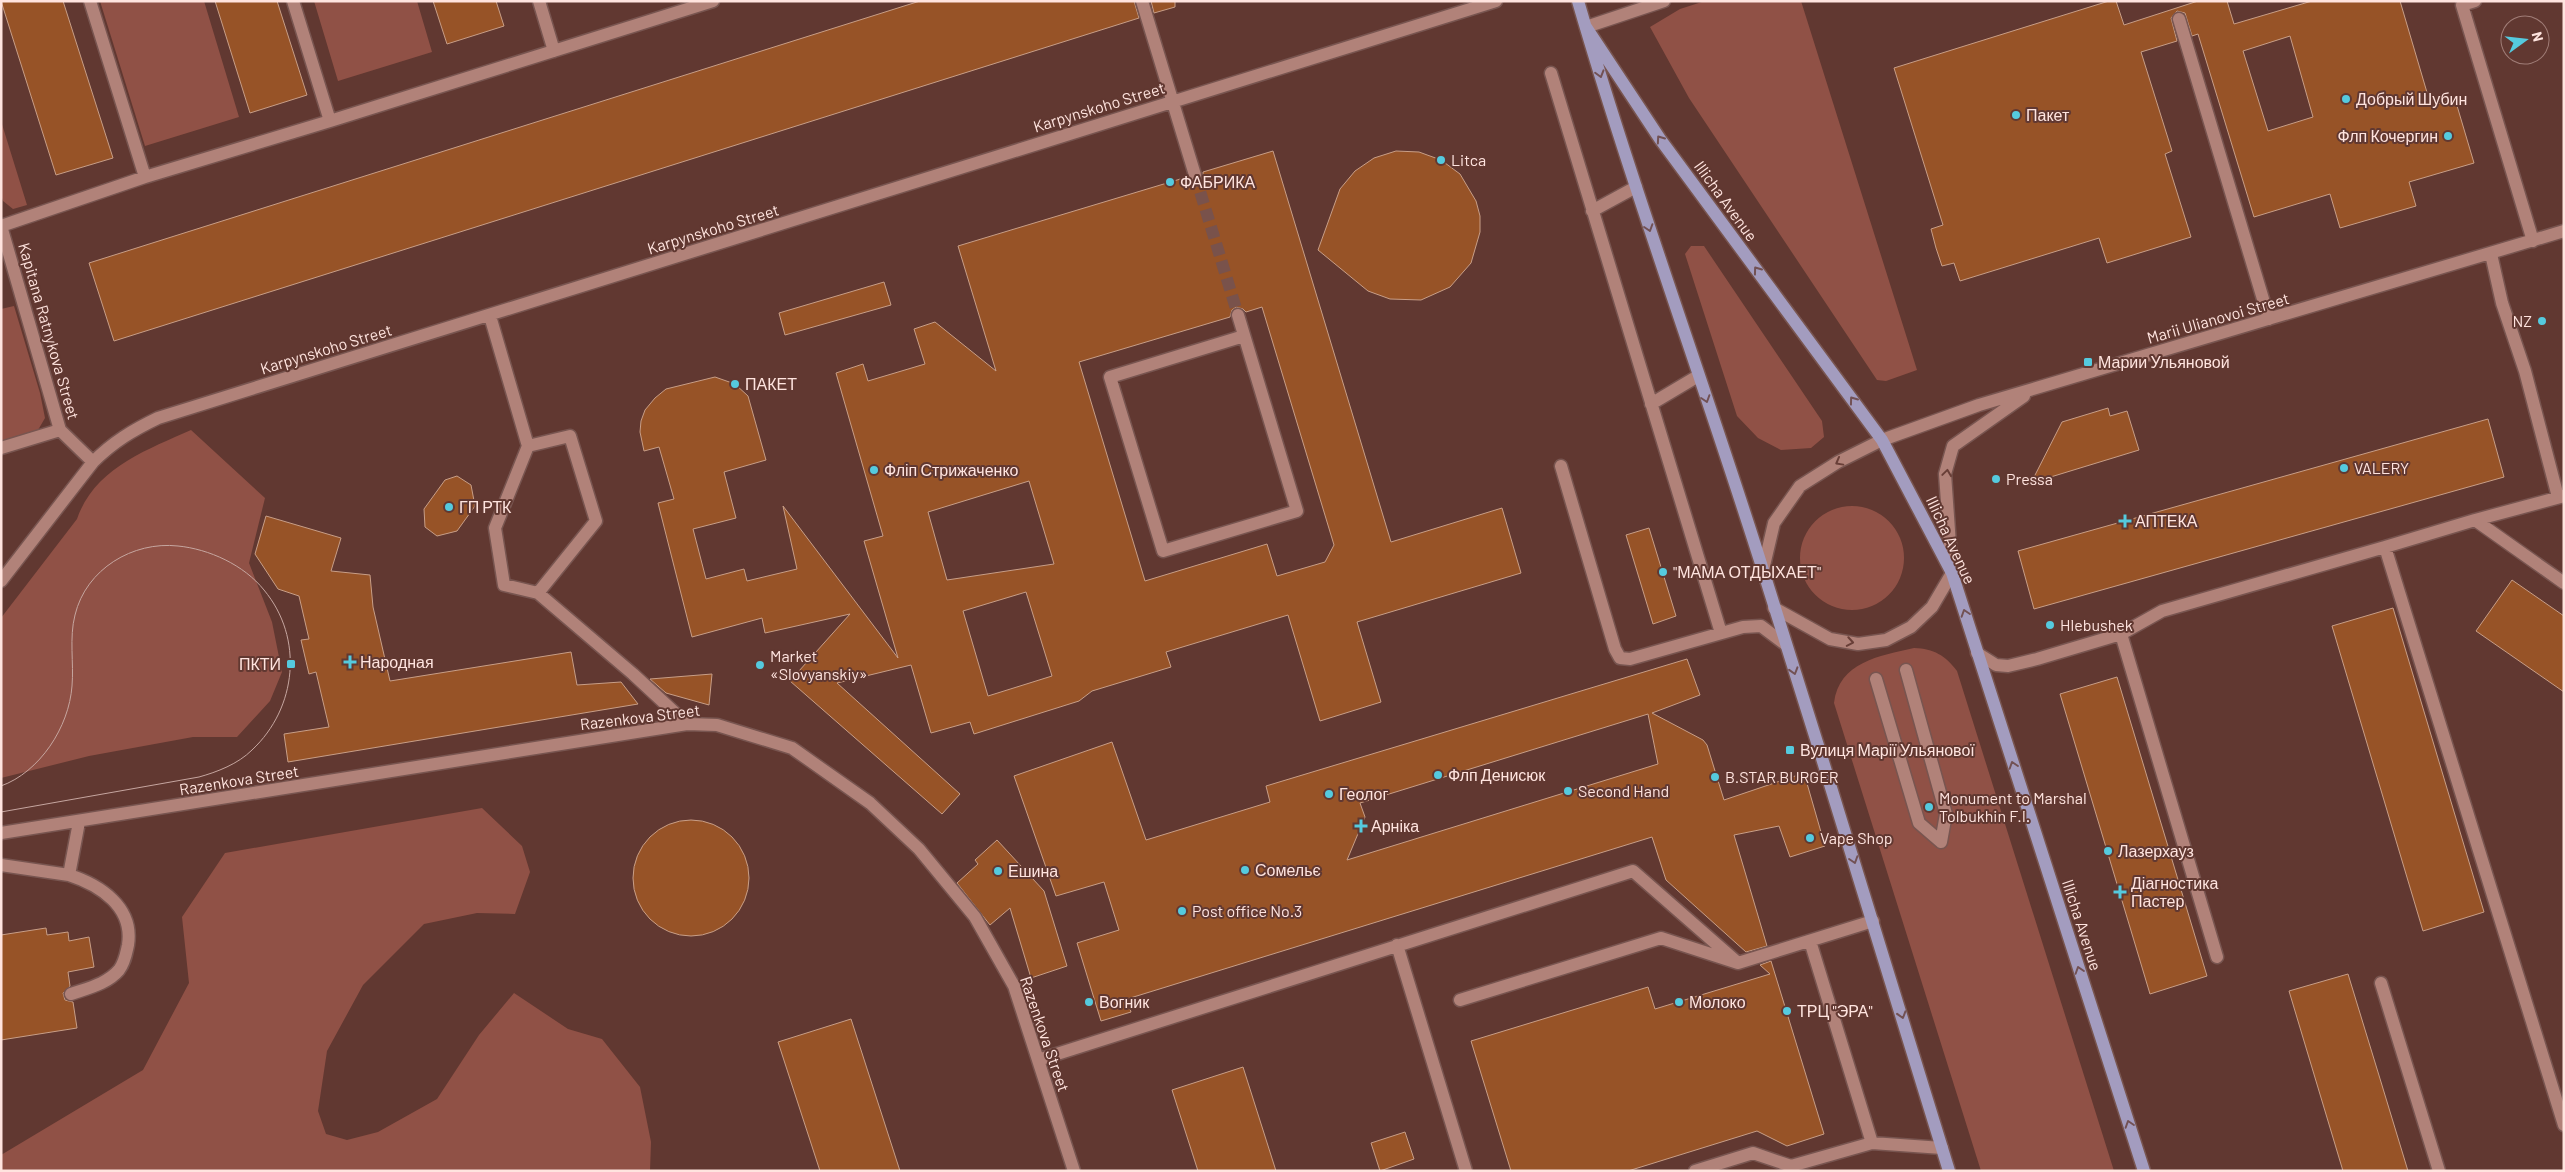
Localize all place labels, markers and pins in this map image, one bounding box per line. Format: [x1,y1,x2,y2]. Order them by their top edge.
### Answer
place label: Добрый Шубин [2356,89,2467,108]
marker: Добрый Шубин [2340,93,2352,105]
place label: Пакет [2026,105,2070,124]
marker: Пакет [2010,109,2022,121]
place label: Флп Кочергин [2338,126,2438,145]
marker: Флп Кочергин [2442,130,2454,142]
place label: Litca [1451,150,1486,169]
marker: Litca [1435,154,1447,166]
place label: ФАБРИКА [1180,172,1255,191]
marker: ФАБРИКА [1164,176,1176,188]
place label: NZ [2512,311,2532,330]
marker: NZ [2536,315,2548,327]
place label: Марии Ульяновой [2098,352,2230,371]
marker: Марии Ульяновой [2082,356,2094,368]
place label: ПАКЕТ [745,374,797,393]
marker: ПАКЕТ [729,378,741,390]
place label: VALERY [2354,458,2409,477]
place label: Фліп Стрижаченко [884,460,1019,479]
marker: VALERY [2338,462,2350,474]
marker: Фліп Стрижаченко [868,464,880,476]
place label: Pressa [2006,469,2053,488]
marker: Pressa [1990,473,2002,485]
place label: ГП РТК [459,497,512,516]
marker: ГП РТК [443,501,455,513]
place label: АПТЕКА [2135,511,2198,530]
marker: АПТЕКА [2119,515,2131,527]
place label: "МАМА ОТДЫХАЕТ" [1673,562,1821,581]
marker: "МАМА ОТДЫХАЕТ" [1657,566,1669,578]
place label: Hlebushek [2060,615,2133,634]
marker: Hlebushek [2044,619,2056,631]
place label: Market «Slovyanskiy» [770,646,867,683]
place label: Народная [360,652,434,671]
place label: ПКТИ [239,654,281,673]
marker: Народная [344,656,356,668]
marker: ПКТИ [285,658,297,670]
marker: Market «Slovyanskiy» [754,659,766,671]
place label: Вулиця Марії Ульянової [1800,740,1975,759]
marker: Вулиця Марії Ульянової [1784,744,1796,756]
place label: Флп Денисюк [1448,765,1546,784]
place label: B.STAR BURGER [1725,767,1839,786]
marker: Флп Денисюк [1432,769,1444,781]
marker: B.STAR BURGER [1709,771,1721,783]
place label: Second Hand [1578,781,1669,800]
place label: Геолог [1339,784,1388,803]
marker: Second Hand [1562,785,1574,797]
marker: Геолог [1323,788,1335,800]
place label: Monument to Marshal Tolbukhin F.I. [1939,788,2087,825]
marker: Monument to Marshal Tolbukhin F.I. [1923,801,1935,813]
place label: Арніка [1371,816,1419,835]
marker: Арніка [1355,820,1367,832]
place label: Vape Shop [1820,828,1893,847]
marker: Vape Shop [1804,832,1816,844]
place label: Лазерхауз [2118,841,2194,860]
marker: Лазерхауз [2102,845,2114,857]
place label: Сомельє [1255,860,1321,879]
place label: Ешина [1008,861,1058,880]
marker: Сомельє [1239,864,1251,876]
marker: Ешина [992,865,1004,877]
place label: Діагностика Пастер [2131,873,2218,910]
marker: Діагностика Пастер [2113,885,2127,899]
place label: Post office No.3 [1192,901,1302,920]
marker: Post office No.3 [1176,905,1188,917]
place label: Вогник [1099,992,1150,1011]
place label: Молоко [1689,992,1746,1011]
marker: Вогник [1083,996,1095,1008]
marker: Молоко [1673,996,1685,1008]
place label: ТРЦ "ЭРА" [1797,1001,1873,1020]
marker: ТРЦ "ЭРА" [1781,1005,1793,1017]

